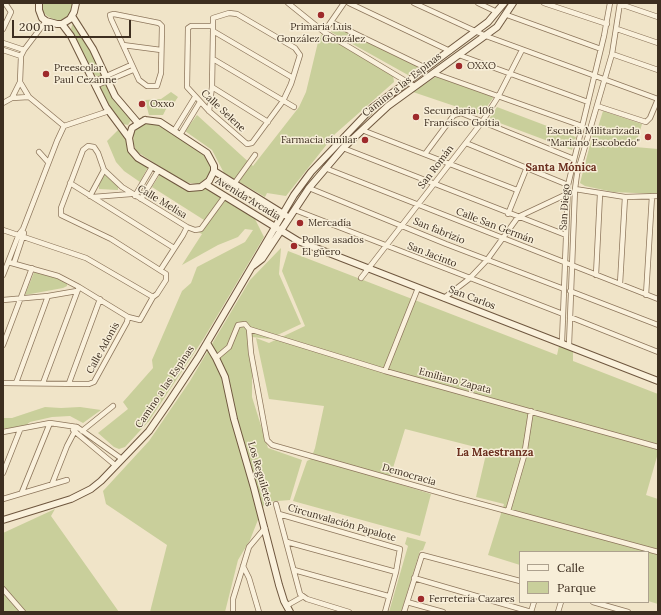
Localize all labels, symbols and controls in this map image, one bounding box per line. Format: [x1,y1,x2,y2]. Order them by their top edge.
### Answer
marker: Primaria Luis González González [316,10,326,20]
scale bar [14,12,133,38]
text: 200 m [19,19,54,34]
place label: Primaria Luis González González [277,21,365,44]
street label: Camino a las Espinas [360,50,444,120]
place label: OXXO [467,60,496,72]
marker: OXXO [454,61,464,71]
place label: Preescolar Paul Cezanne [54,62,117,86]
marker: Preescolar Paul Cezanne [41,69,51,79]
street label: Calle Selene [198,87,248,135]
place label: Oxxo [150,98,174,110]
marker: Oxxo [137,99,147,109]
place label: Secundaria 106 Francisco Goitia [424,105,500,128]
marker: Secundaria 106 Francisco Goitia [411,112,421,122]
place label: Escuela Militarizada "Mariano Escobedo" [547,125,640,148]
marker: Escuela Militarizada "Mariano Escobedo" [643,132,653,142]
place label: Farmacia símilar [281,134,357,146]
marker: Farmacia símilar [360,135,370,145]
street label: San Román [416,143,456,191]
district label: Santa Mónica [525,161,597,175]
street label: Avenida Arcadia [213,175,283,223]
street label: Calle Melisa [135,183,189,221]
street label: San Diego [557,183,573,231]
street label: Calle San Germán [454,206,536,246]
street label: San fabrizio [411,215,467,247]
place label: Mercadía [308,217,351,229]
marker: Mercadía [295,218,305,228]
place label: Pollos asados El güero [302,234,364,258]
street label: San Jacinto [406,240,458,270]
marker: Pollos asados El güero [289,241,299,251]
street label: San Carlos [447,284,497,312]
street label: Calle Adonis [84,320,122,376]
street label: Camino a las Espinas [133,343,197,431]
street label: Emiliano Zapata [417,366,493,396]
street label: Los Reguiletes [245,440,275,508]
district label: La Maestranza [457,446,533,460]
street label: Democracia [381,462,437,488]
street label: Circunvalación Papalote [286,502,398,544]
legend [519,551,649,603]
text: Calle [557,560,585,575]
text: Parque [557,580,596,595]
place label: Ferretería Cazares [429,593,515,605]
marker: Ferretería Cazares [416,594,426,604]

